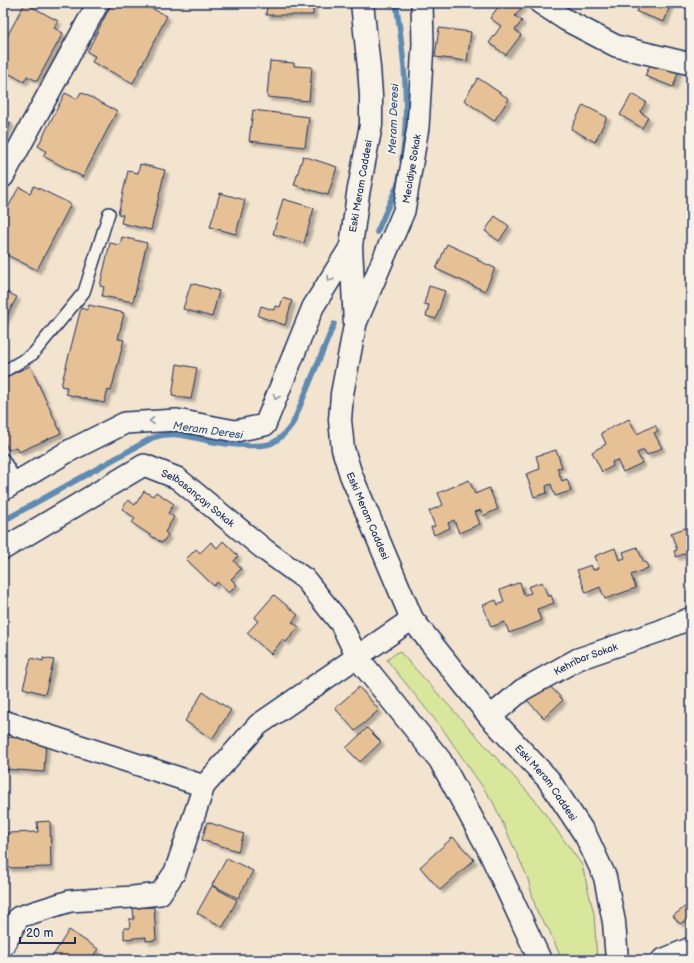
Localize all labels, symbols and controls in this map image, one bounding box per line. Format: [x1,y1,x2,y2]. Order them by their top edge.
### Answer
water label: Meram Deresi [386,83,401,154]
street label: Mecidiye Sokak [400,133,424,204]
street label: Eski Meram Caddesi [347,139,375,233]
one-way arrow [328,275,335,282]
one-way arrow [273,393,281,401]
one-way arrow [149,417,155,426]
water label: Meram Deresi [172,419,244,442]
street label: Selbasançayı Sokak [159,467,237,530]
street label: Eski Meram Caddesi [343,471,391,561]
street label: Kehribar Sokak [552,641,619,678]
street label: Eski Meram Caddesi [512,743,579,823]
scale bar [20,919,75,945]
text: 20 m [26,926,53,941]

